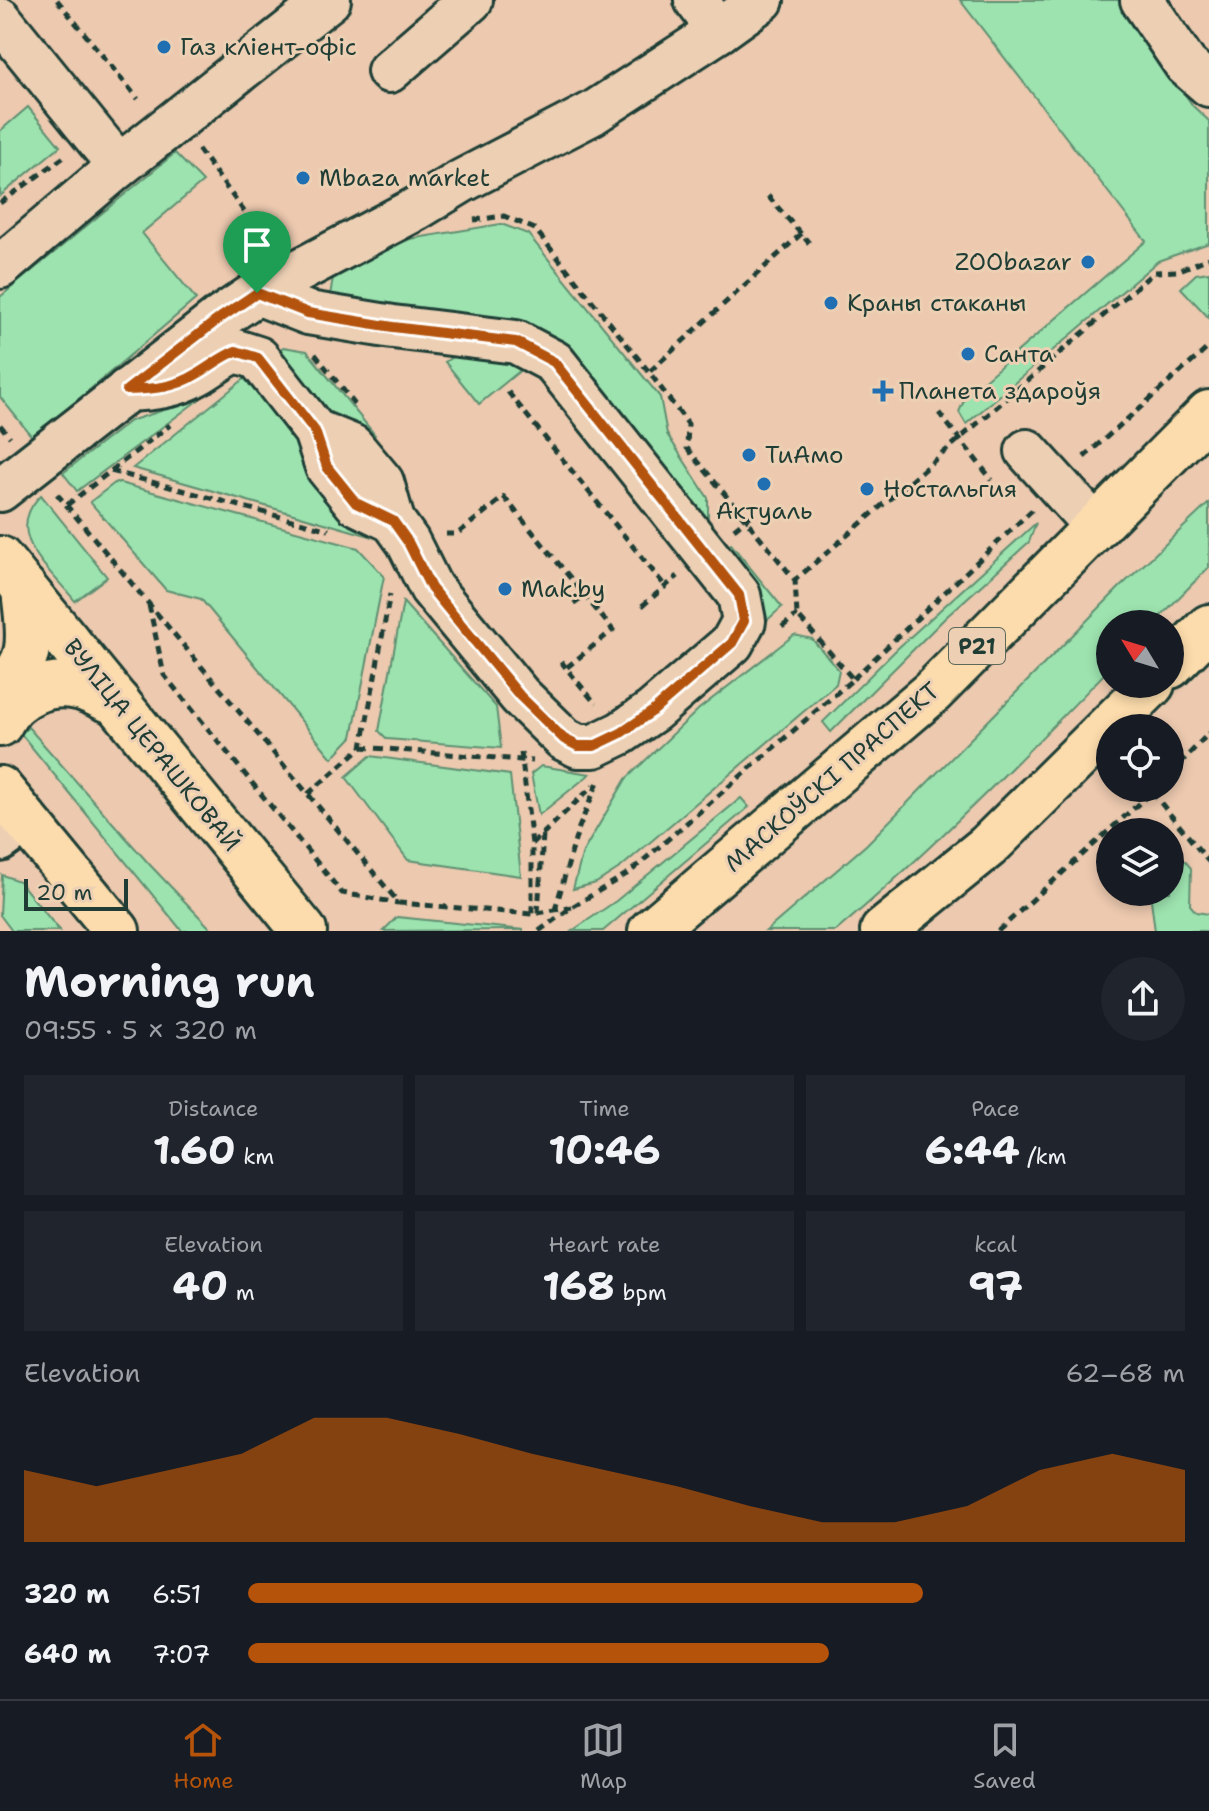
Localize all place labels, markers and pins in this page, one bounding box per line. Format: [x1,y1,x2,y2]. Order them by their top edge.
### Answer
place label: Газ кліент-офіс [180,31,357,63]
marker: Газ кліент-офіс [155,38,173,56]
place label: Mbaza market [319,162,490,194]
marker: Mbaza market [294,169,312,187]
pin [223,211,291,293]
place label: ZOObazar [955,246,1072,278]
marker: ZOObazar [1079,253,1097,271]
place label: Краны стаканы [847,287,1027,319]
marker: Краны стаканы [822,294,840,312]
place label: Санта [984,338,1054,370]
marker: Санта [959,345,977,363]
place label: Планета здароўя [899,375,1101,407]
marker: Планета здароўя [874,382,892,400]
place label: ТиАмо [765,439,844,471]
marker: ТиАмо [740,446,758,464]
place label: Ностальгия [883,473,1017,505]
marker: Актуаль [755,475,773,493]
marker: Ностальгия [858,480,876,498]
place label: Актуаль [716,495,812,527]
place label: Mak.by [521,573,605,605]
marker: Mak.by [496,580,514,598]

